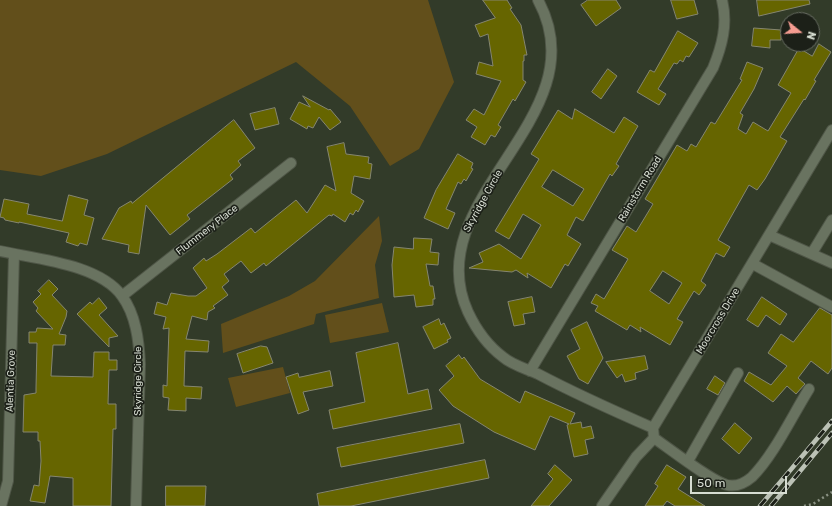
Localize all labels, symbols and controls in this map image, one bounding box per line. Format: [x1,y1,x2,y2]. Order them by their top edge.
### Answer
north arrow [780,12,820,52]
text: N [804,30,818,41]
street label: Rainstorm Road [616,154,664,224]
street label: Skyridge Circle [461,168,505,234]
street label: Flummery Place [174,202,240,258]
street label: Moorcross Drive [694,286,742,356]
street label: Skyridge Circle [132,346,144,416]
street label: Alentia Grove [4,350,18,412]
scale bar [692,468,789,494]
text: 50 m [697,476,725,490]

